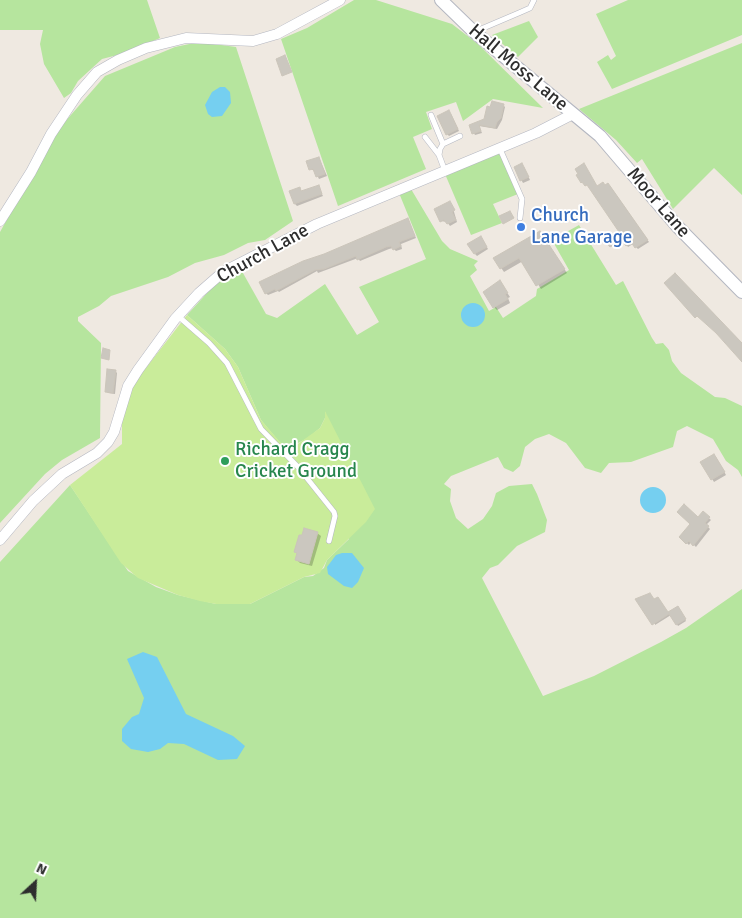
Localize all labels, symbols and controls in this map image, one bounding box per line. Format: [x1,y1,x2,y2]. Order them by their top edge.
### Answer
street label: Hall Moss Lane [464,20,572,116]
street label: Moor Lane [621,163,695,243]
place label: Church Lane Garage [531,205,632,249]
street label: Church Lane [213,219,313,289]
marker: Church Lane Garage [515,221,527,233]
place label: Richard Cragg Cricket Ground [235,439,357,483]
marker: Richard Cragg Cricket Ground [219,455,231,467]
north arrow [10,858,60,908]
text: N [34,859,50,879]

